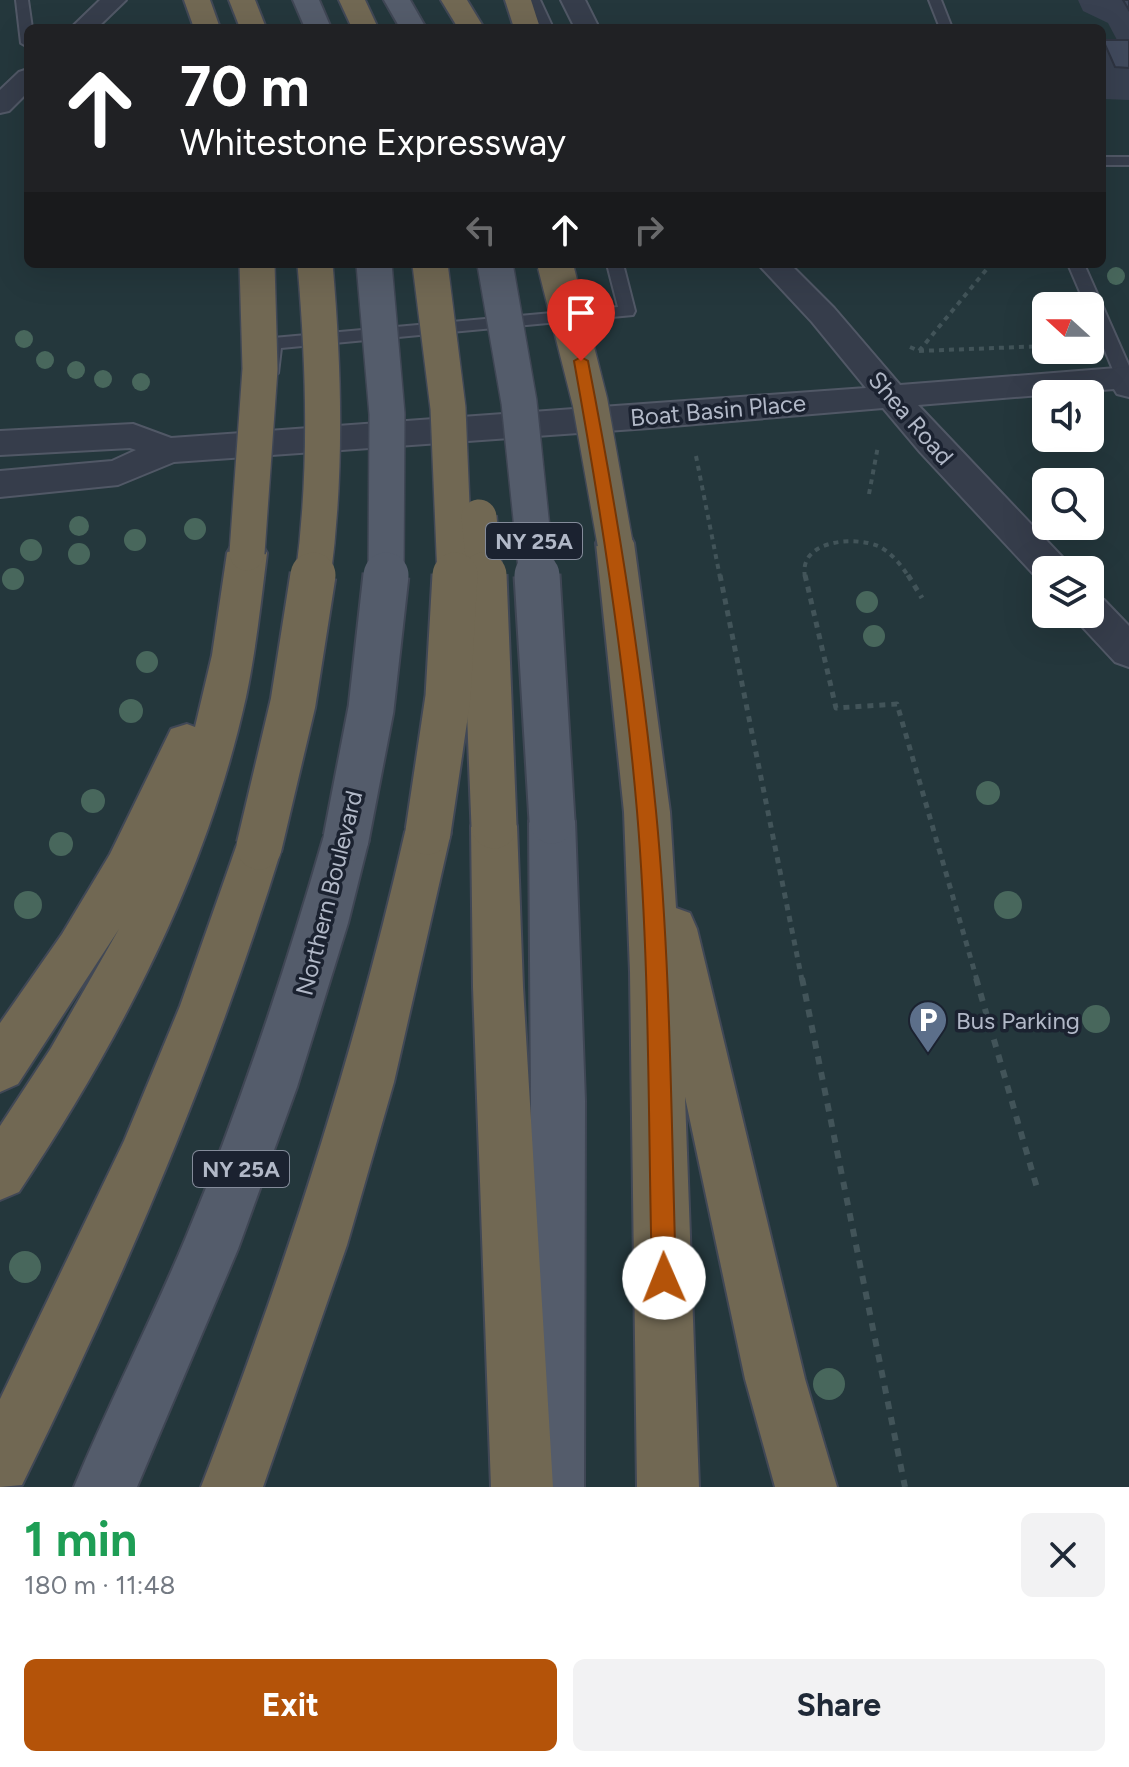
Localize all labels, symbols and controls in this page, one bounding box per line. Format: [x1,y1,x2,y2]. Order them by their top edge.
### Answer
text: 70 m [180,53,310,120]
icon: ahead [48,56,152,160]
text: Whitestone Expressway [180,121,566,164]
icon: left [459,208,503,252]
icon: ahead [543,208,587,252]
icon: right [627,208,671,252]
pin [547,279,615,361]
icon: arrive [559,291,603,335]
north arrow [1032,292,1104,364]
map controls [1032,292,1104,628]
street label: Shea Road [862,365,960,471]
button: sound [1032,380,1104,452]
street label: Boat Basin Place [629,388,807,432]
button: search [1032,468,1104,540]
road number: NY 25A [486,523,582,559]
button: layers [1032,556,1104,628]
street label: Northern Boulevard [289,787,369,999]
parking icon: Bus Parking [907,999,949,1054]
place label: Bus Parking [956,1006,1080,1035]
road number: NY 25A [193,1151,289,1187]
position arrow [622,1236,706,1320]
text: 1 min [24,1510,137,1568]
button: close [1021,1513,1105,1597]
text: 180 m · 11:48 [24,1569,176,1601]
button: Exit [24,1659,557,1751]
button: Share [573,1659,1105,1751]

